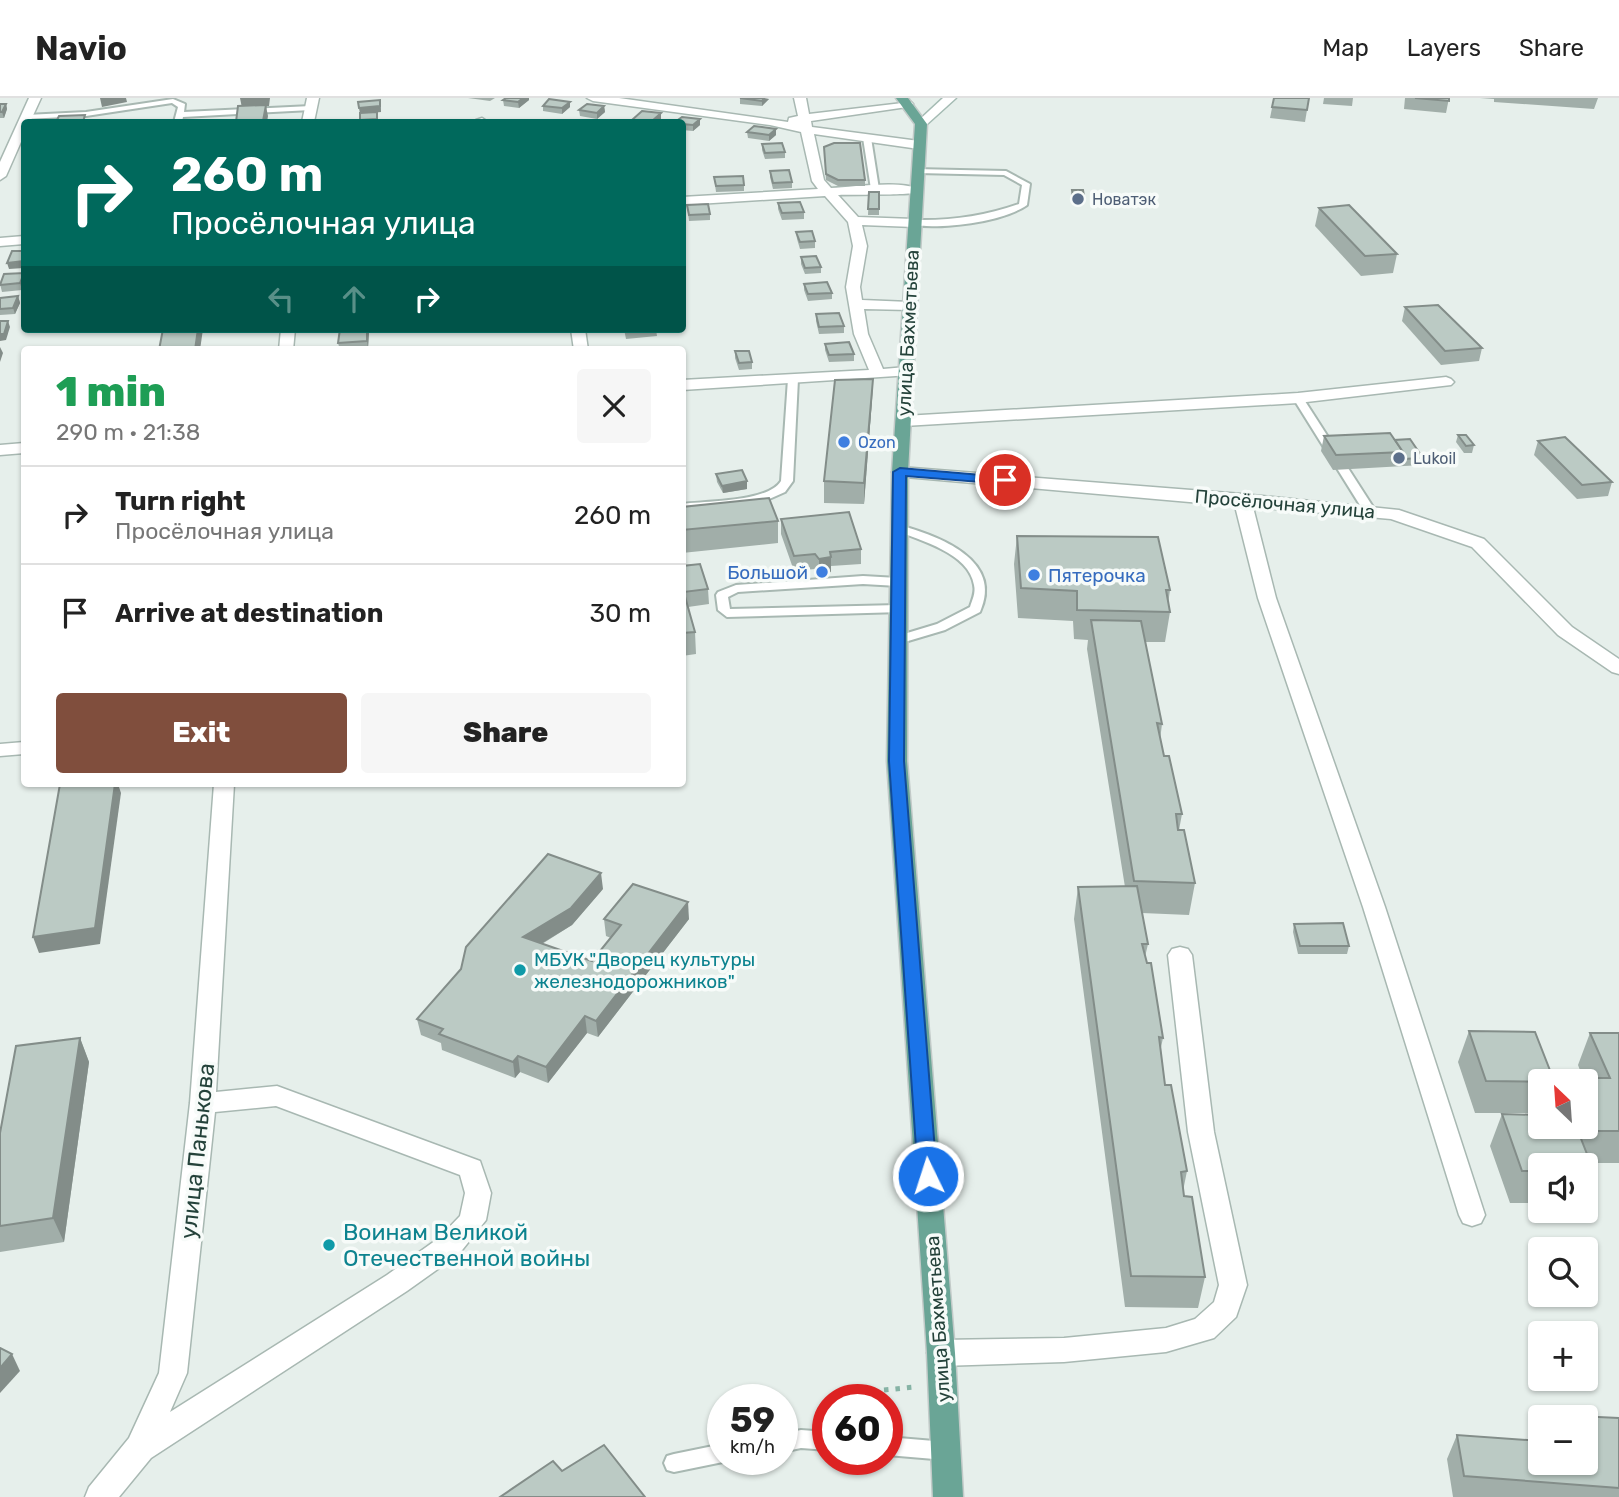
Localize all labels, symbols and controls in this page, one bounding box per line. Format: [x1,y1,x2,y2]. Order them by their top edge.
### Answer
text: Navio [35,29,127,68]
text: Map [1322,34,1369,62]
text: Layers [1407,34,1481,62]
text: Share [1519,34,1584,62]
text: 260 m [171,145,323,203]
icon: right [56,147,147,238]
place label: Новатэк [1092,190,1156,209]
marker: Новатэк [1070,191,1086,207]
text: Просёлочная улица [171,204,476,242]
street label: улица Бахметьева [892,249,924,417]
icon: left [262,280,300,318]
icon: ahead [335,280,373,318]
icon: right [408,280,446,318]
text: 1 min [56,367,166,417]
button: close [577,369,651,443]
text: 290 m · 21:38 [56,418,200,446]
place label: Ozon [858,433,896,452]
marker: Ozon [836,434,852,450]
place label: Lukoil [1413,449,1456,468]
pin [975,450,1035,510]
marker: Lukoil [1391,450,1407,466]
icon: arrive [986,461,1024,499]
street label: Просёлочная улица [1194,485,1376,523]
text: Turn right [115,486,245,517]
icon: right [56,496,94,534]
text: 260 m [574,500,651,531]
text: Просёлочная улица [115,517,334,545]
place label: Большой [727,561,808,584]
marker: Большой [814,564,830,580]
place label: Пятерочка [1048,564,1146,587]
marker: Пятерочка [1026,567,1042,583]
icon: arrive [56,594,94,632]
text: Arrive at destination [115,598,383,629]
text: 30 m [589,598,651,629]
button: Exit [56,693,347,773]
button: Share [361,693,651,773]
place label: МБУК "Дворец культуры железнодорожников" [534,948,755,993]
marker: МБУК "Дворец культуры железнодорожников" [512,962,528,978]
street label: улица Панькова [174,1062,220,1240]
north arrow [1528,1069,1598,1139]
map controls [1528,1069,1598,1475]
position arrow [891,1139,965,1213]
button: sound [1528,1153,1598,1223]
place label: Воинам Великой Отечественной войны [343,1218,590,1272]
street label: улица Бахметьева [921,1235,955,1403]
marker: Воинам Великой Отечественной войны [321,1237,337,1253]
button: search [1528,1237,1598,1307]
button: + [1528,1321,1598,1391]
speed limit sign: 60 [812,1384,903,1475]
text: 59 [730,1399,775,1441]
button: − [1528,1405,1598,1475]
text: km/h [730,1436,775,1458]

